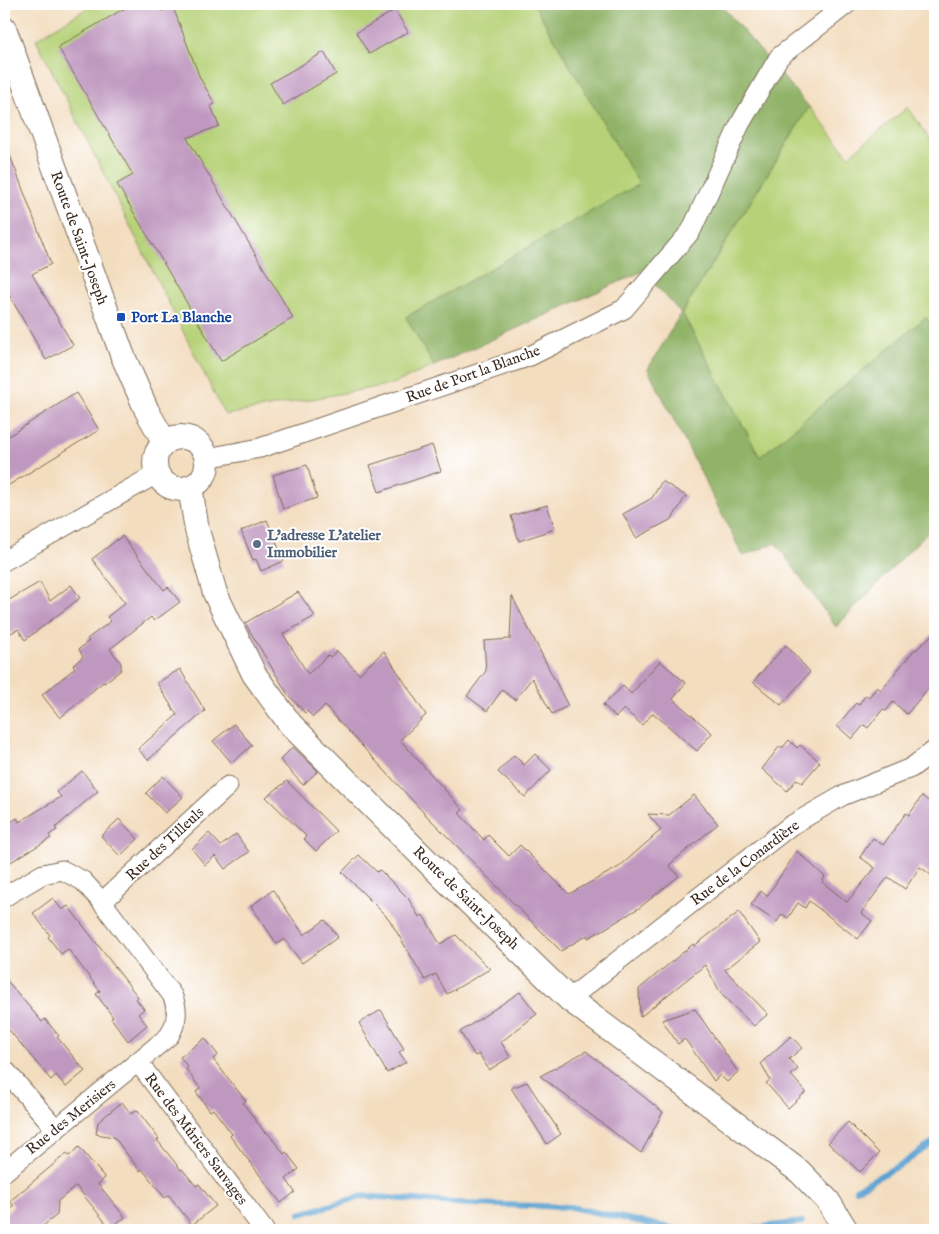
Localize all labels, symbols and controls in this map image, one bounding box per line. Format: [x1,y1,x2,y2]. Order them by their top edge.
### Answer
street label: Route de Saint-Joseph [46,169,112,307]
place label: Port La Blanche [131,308,232,327]
marker: Port La Blanche [115,311,127,323]
street label: Rue de Port la Blanche [403,341,543,407]
place label: L'adresse L'atelier Immobilier [267,526,381,562]
marker: L'adresse L'atelier Immobilier [251,538,263,550]
street label: Rue des Tilleuls [122,803,208,885]
street label: Rue de la Conardière [687,816,803,910]
street label: Route de Saint-Joseph [409,842,523,954]
street label: Rue des Mûriers Sauvages [140,1069,252,1209]
street label: Rue des Merisiers [22,1075,120,1159]

